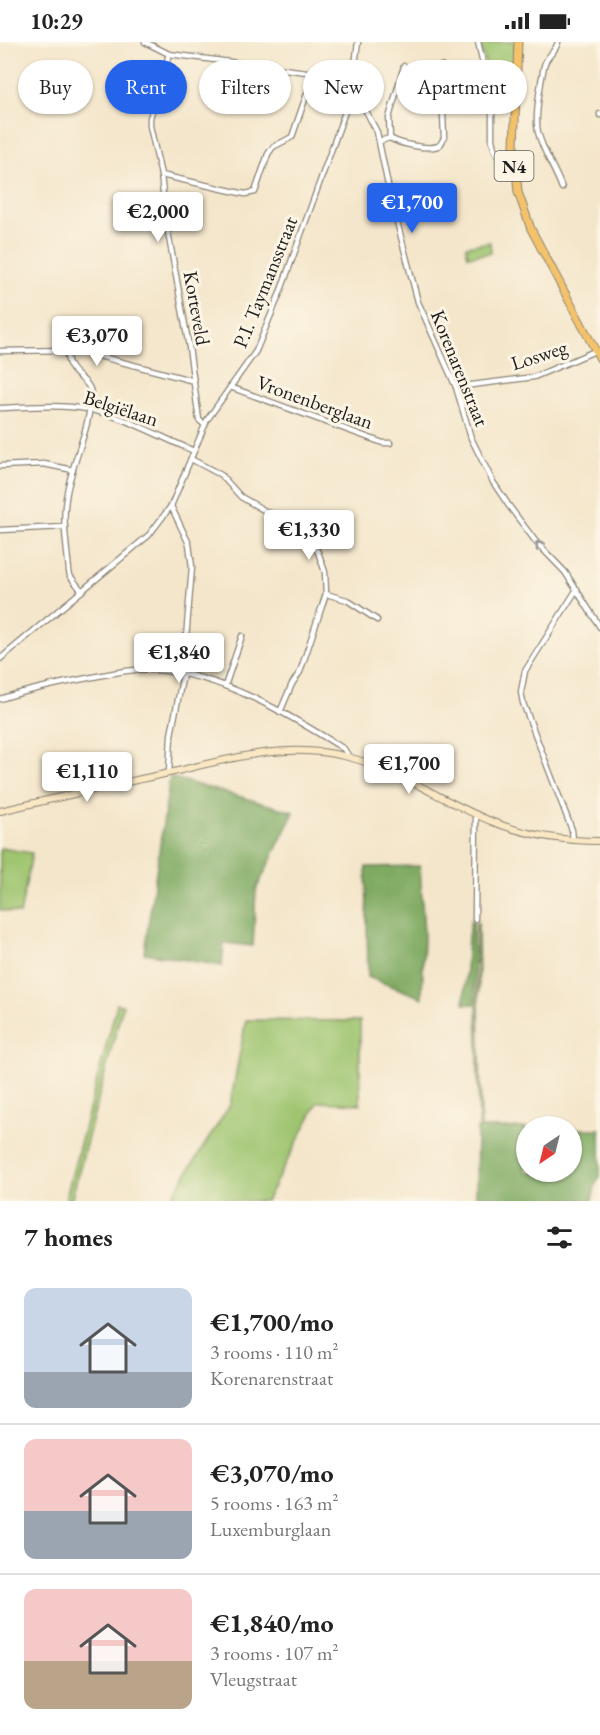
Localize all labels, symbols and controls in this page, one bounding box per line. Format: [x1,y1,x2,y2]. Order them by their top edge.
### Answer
text: 10:29 [30,7,83,36]
chip: Buy [18,60,93,114]
chip: Rent [105,60,187,114]
chip: Filters [199,60,291,114]
chip: New [303,60,384,114]
chip: Apartment [396,60,527,114]
road number: N4 [494,151,534,181]
pin: €1,700 [363,183,461,234]
text: €1,700 [381,189,443,215]
pin: €2,000 [109,192,207,243]
text: €2,000 [127,198,189,224]
street label: P.I. Taymansstraat [227,212,303,352]
street label: Korteveld [178,269,216,348]
street label: Korenarenstraat [425,306,495,431]
pin: €3,070 [48,316,146,367]
text: €3,070 [66,322,128,348]
street label: Losweg [508,334,571,376]
street label: Vronenberglaan [253,369,377,435]
street label: Belgiëlaan [80,384,162,432]
pin: €1,330 [260,510,358,561]
text: €1,330 [278,516,340,542]
one-way arrow [535,541,546,551]
pin: €1,840 [130,633,228,684]
text: €1,840 [148,639,210,665]
pin: €1,700 [360,744,458,795]
text: €1,700 [378,750,440,776]
pin: €1,110 [38,752,136,803]
text: €1,110 [56,758,118,784]
north arrow [516,1116,582,1182]
map controls [516,1116,582,1182]
text: 7 homes [24,1220,113,1254]
icon: filters [543,1221,576,1254]
text: €1,700/mo [210,1305,334,1339]
icon: home [72,1312,144,1384]
text: 3 rooms · 110 m² [210,1339,338,1365]
text: Korenarenstraat [210,1365,333,1391]
text: €3,070/mo [210,1456,334,1490]
icon: home [72,1463,144,1535]
text: 5 rooms · 163 m² [210,1490,338,1516]
text: Luxemburglaan [210,1516,331,1542]
text: €1,840/mo [210,1606,334,1640]
icon: home [72,1613,144,1685]
text: 3 rooms · 107 m² [210,1640,338,1666]
text: Vleugstraat [210,1666,297,1692]

